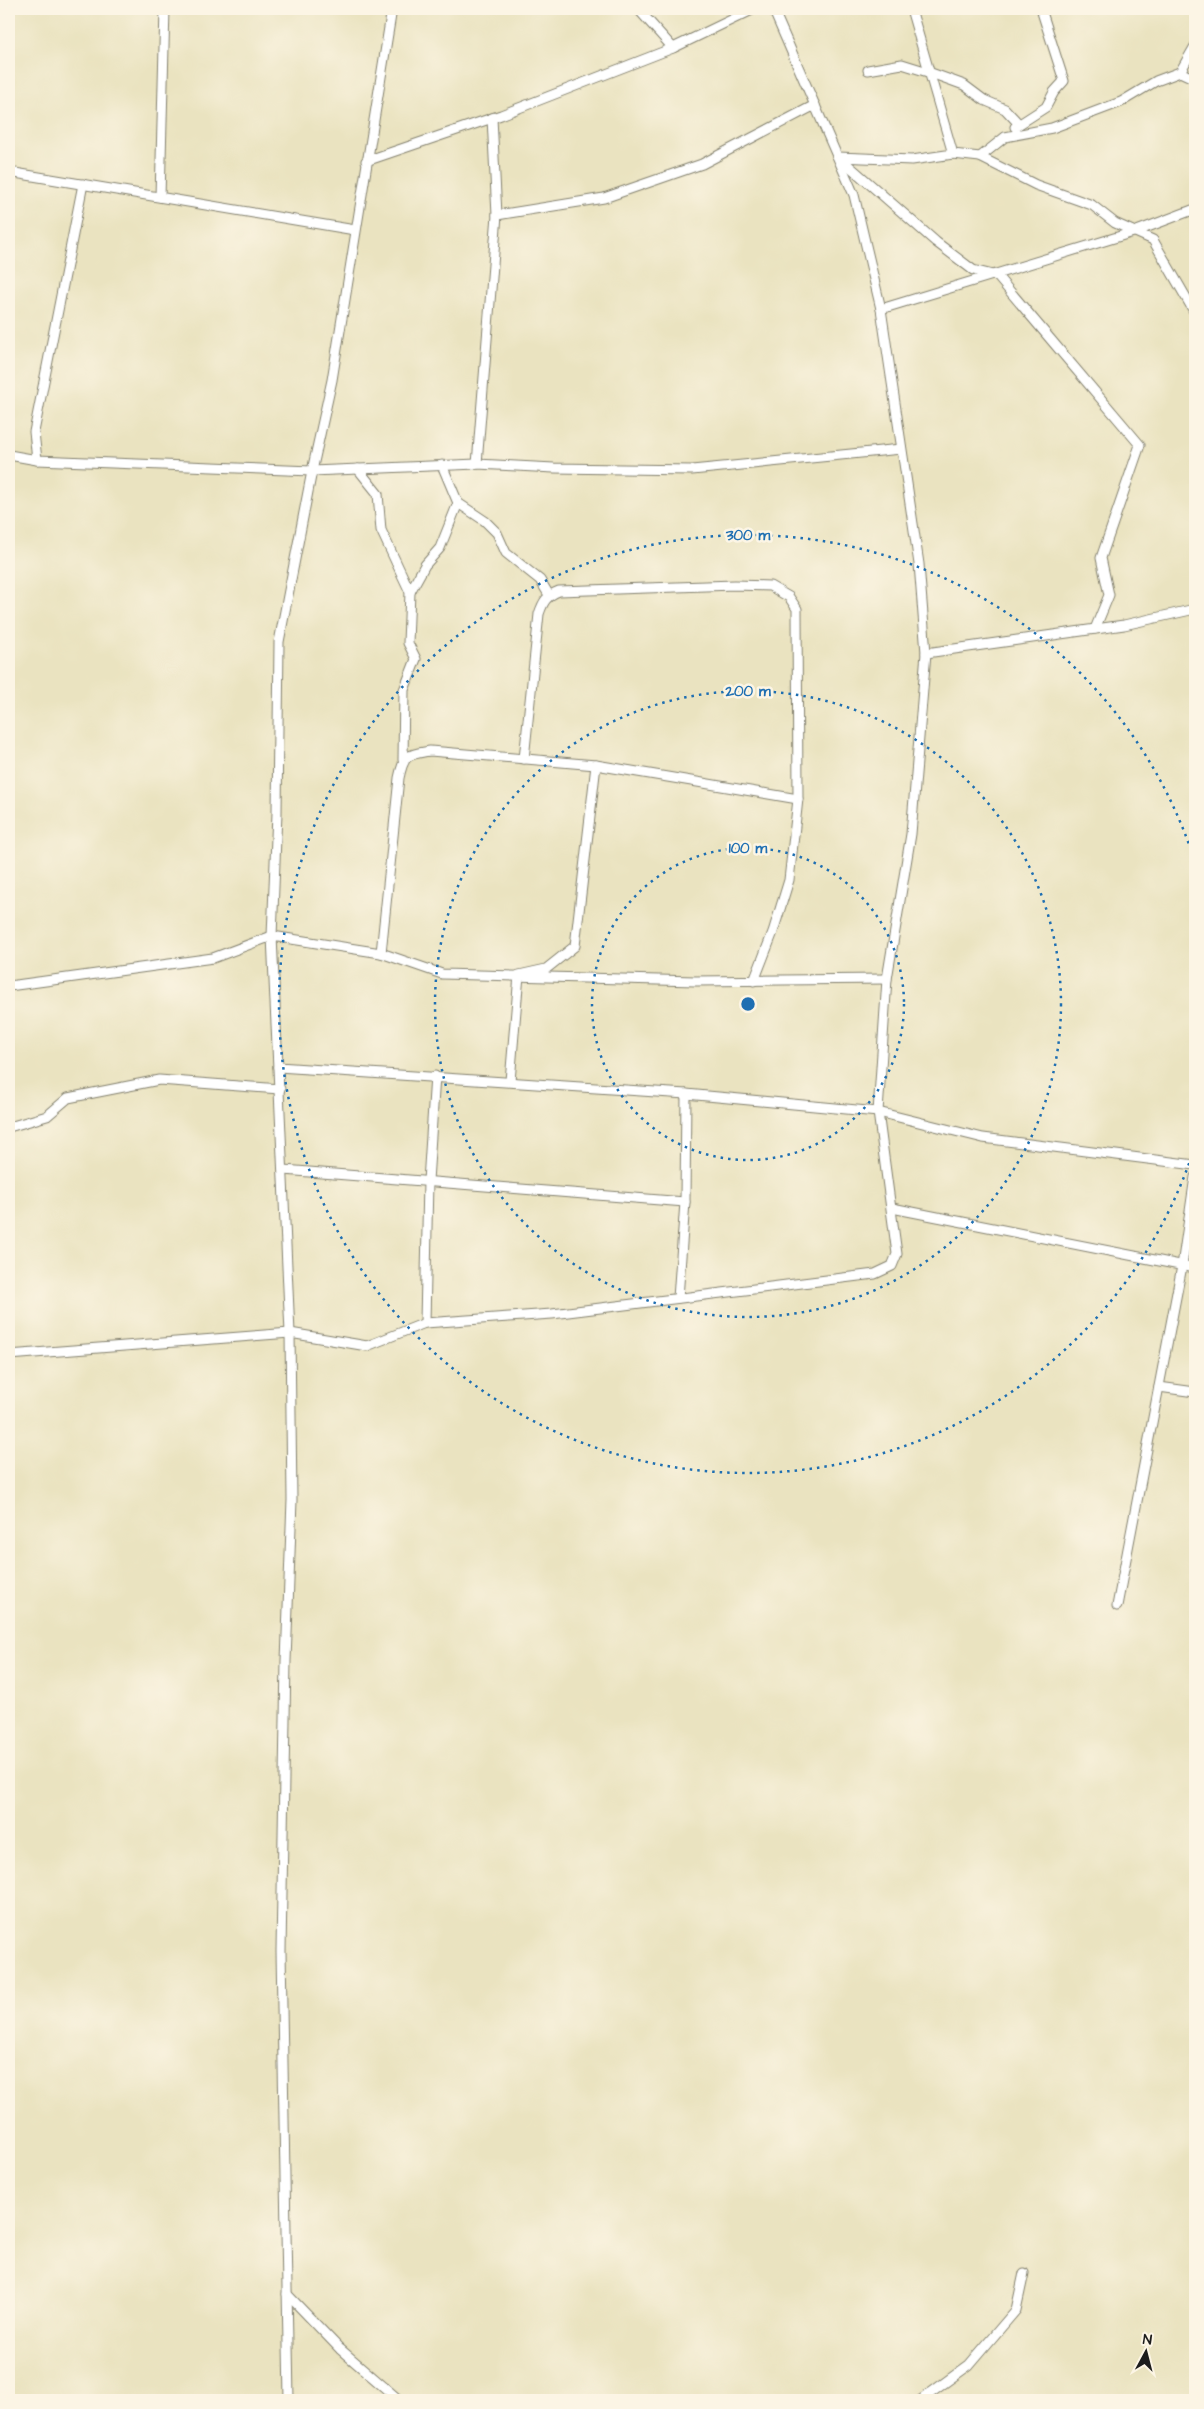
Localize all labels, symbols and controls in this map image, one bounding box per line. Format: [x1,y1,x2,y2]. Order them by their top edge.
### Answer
text: 300 m [725,525,770,546]
text: 200 m [724,681,771,702]
text: 100 m [729,838,768,859]
centre of rings [739,995,757,1013]
north arrow [1122,2326,1172,2376]
text: N [1142,2330,1153,2351]

